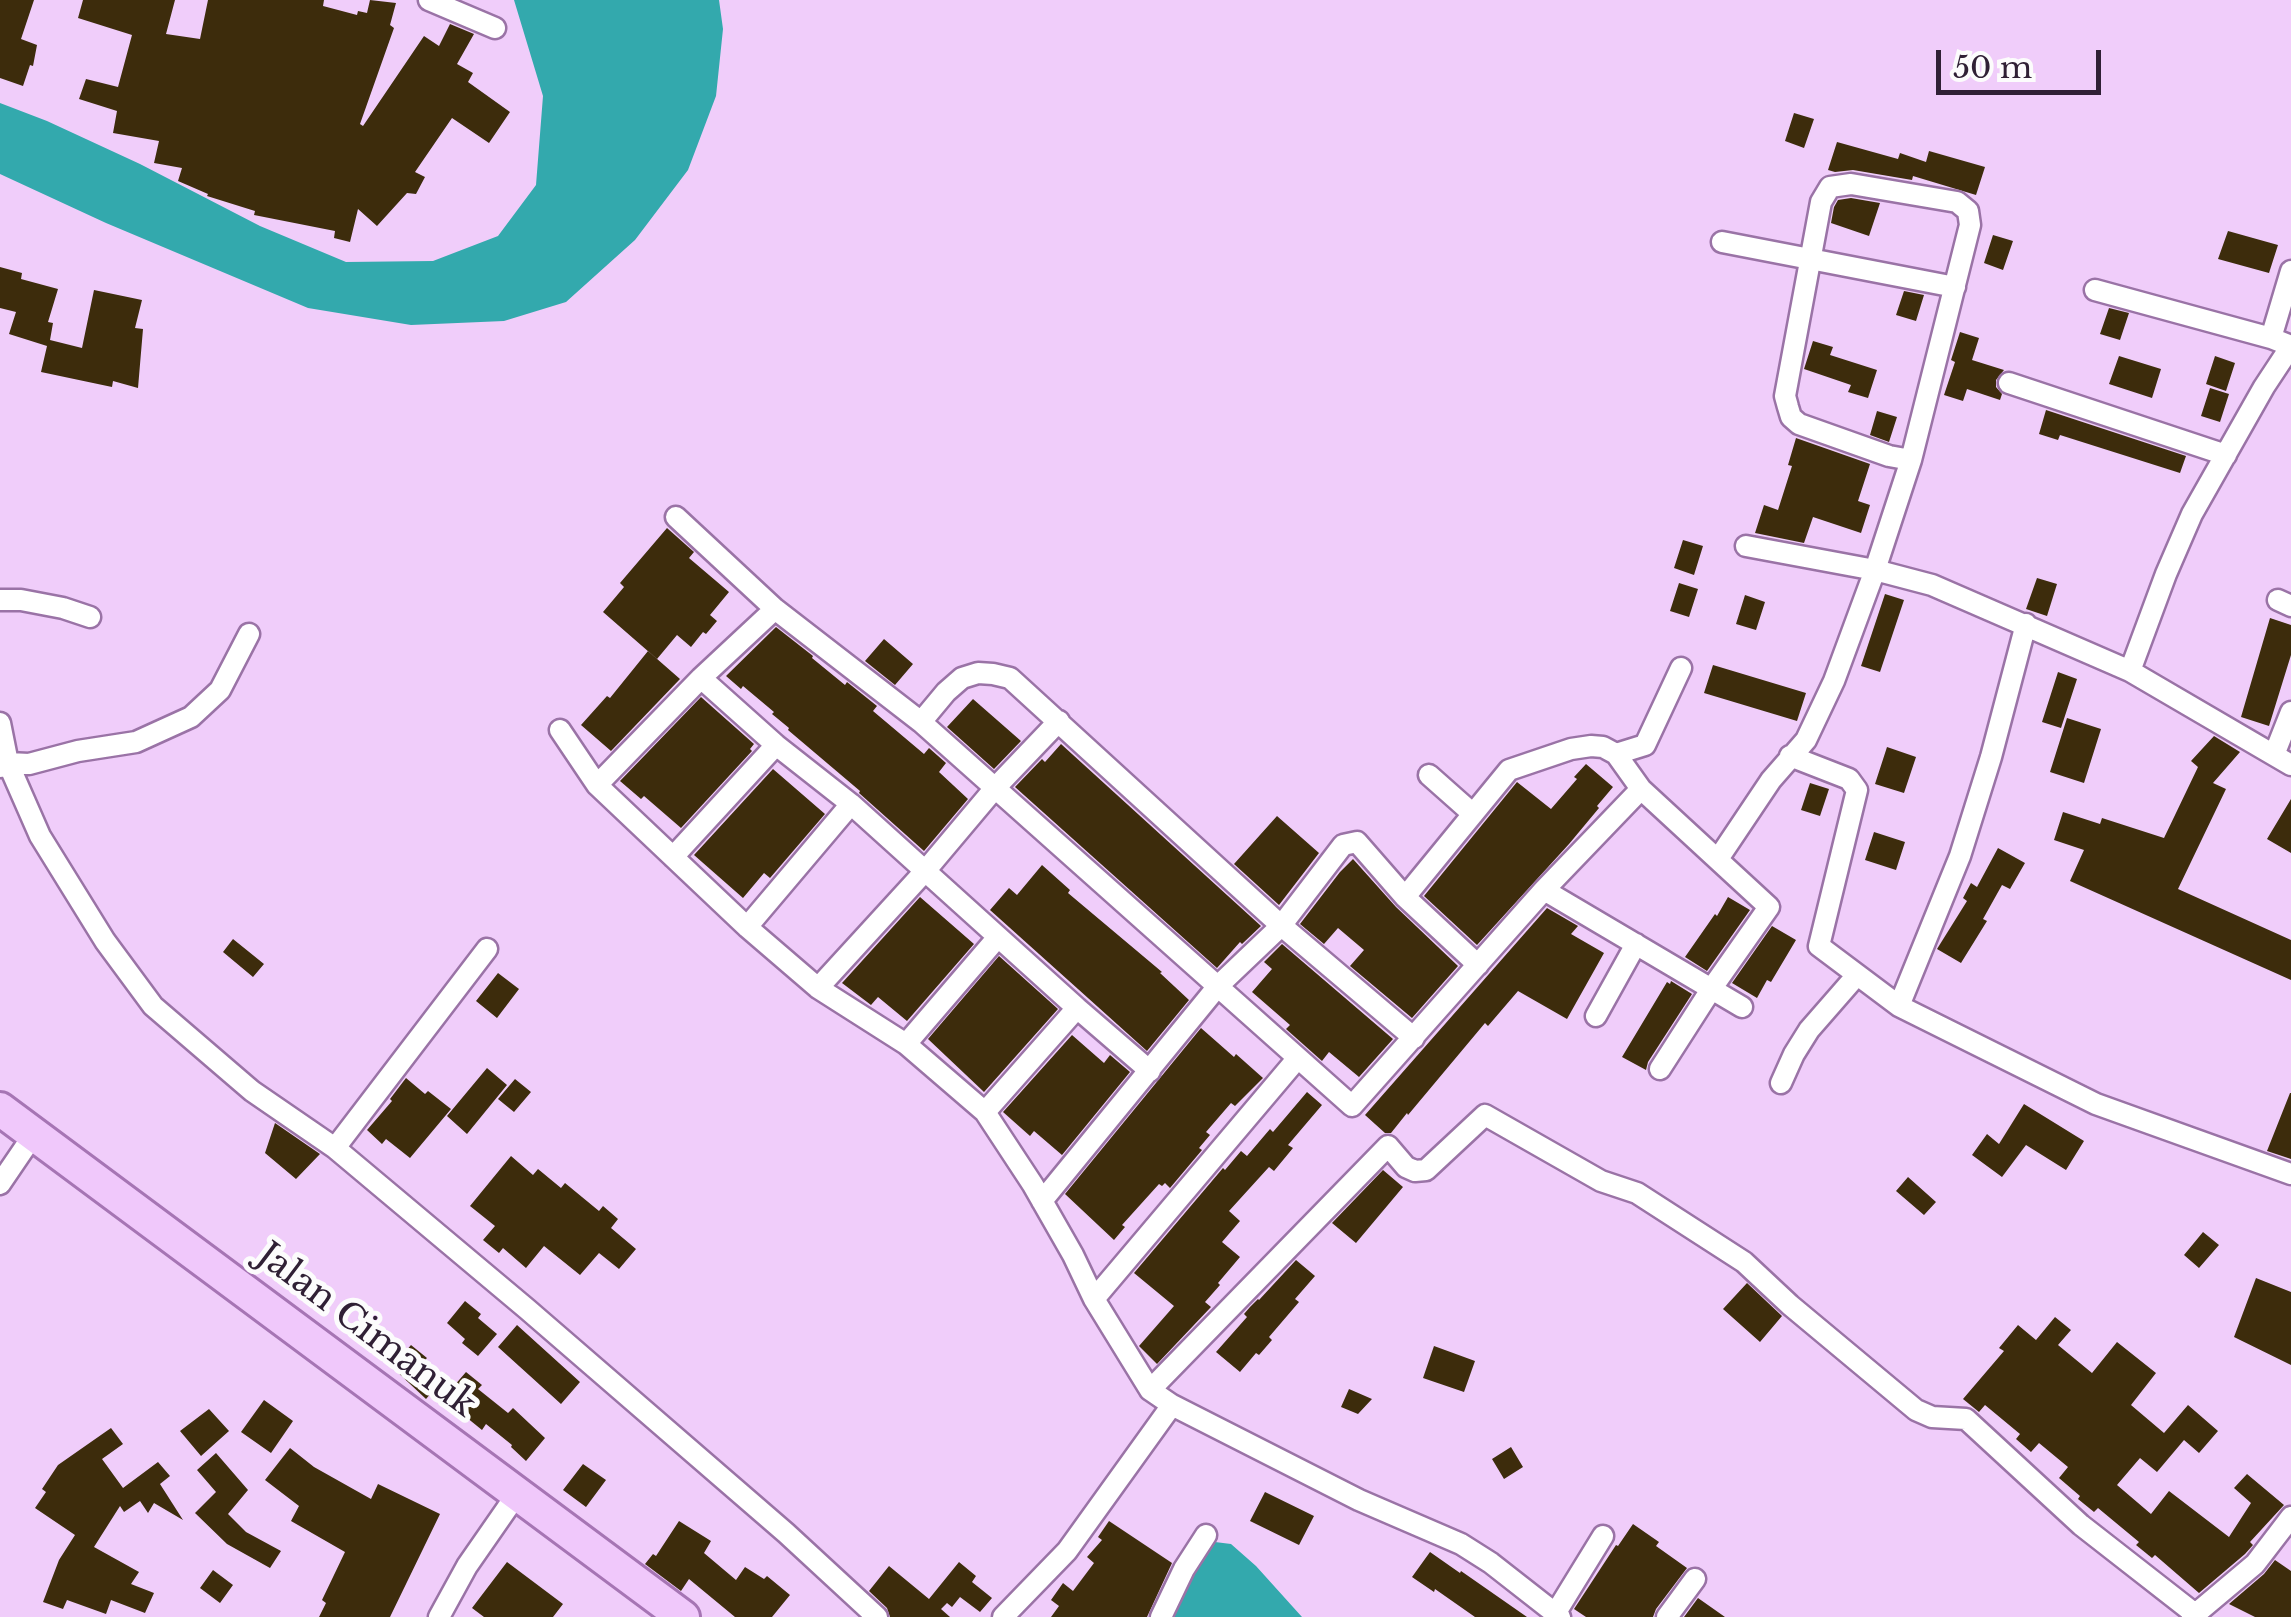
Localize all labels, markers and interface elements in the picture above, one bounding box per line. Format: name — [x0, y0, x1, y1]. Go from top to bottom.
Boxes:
scale bar — [1941, 30, 2106, 92]
text: 50 m — [1953, 49, 2032, 86]
street label: Jalan Cimanuk — [248, 1235, 484, 1427]

